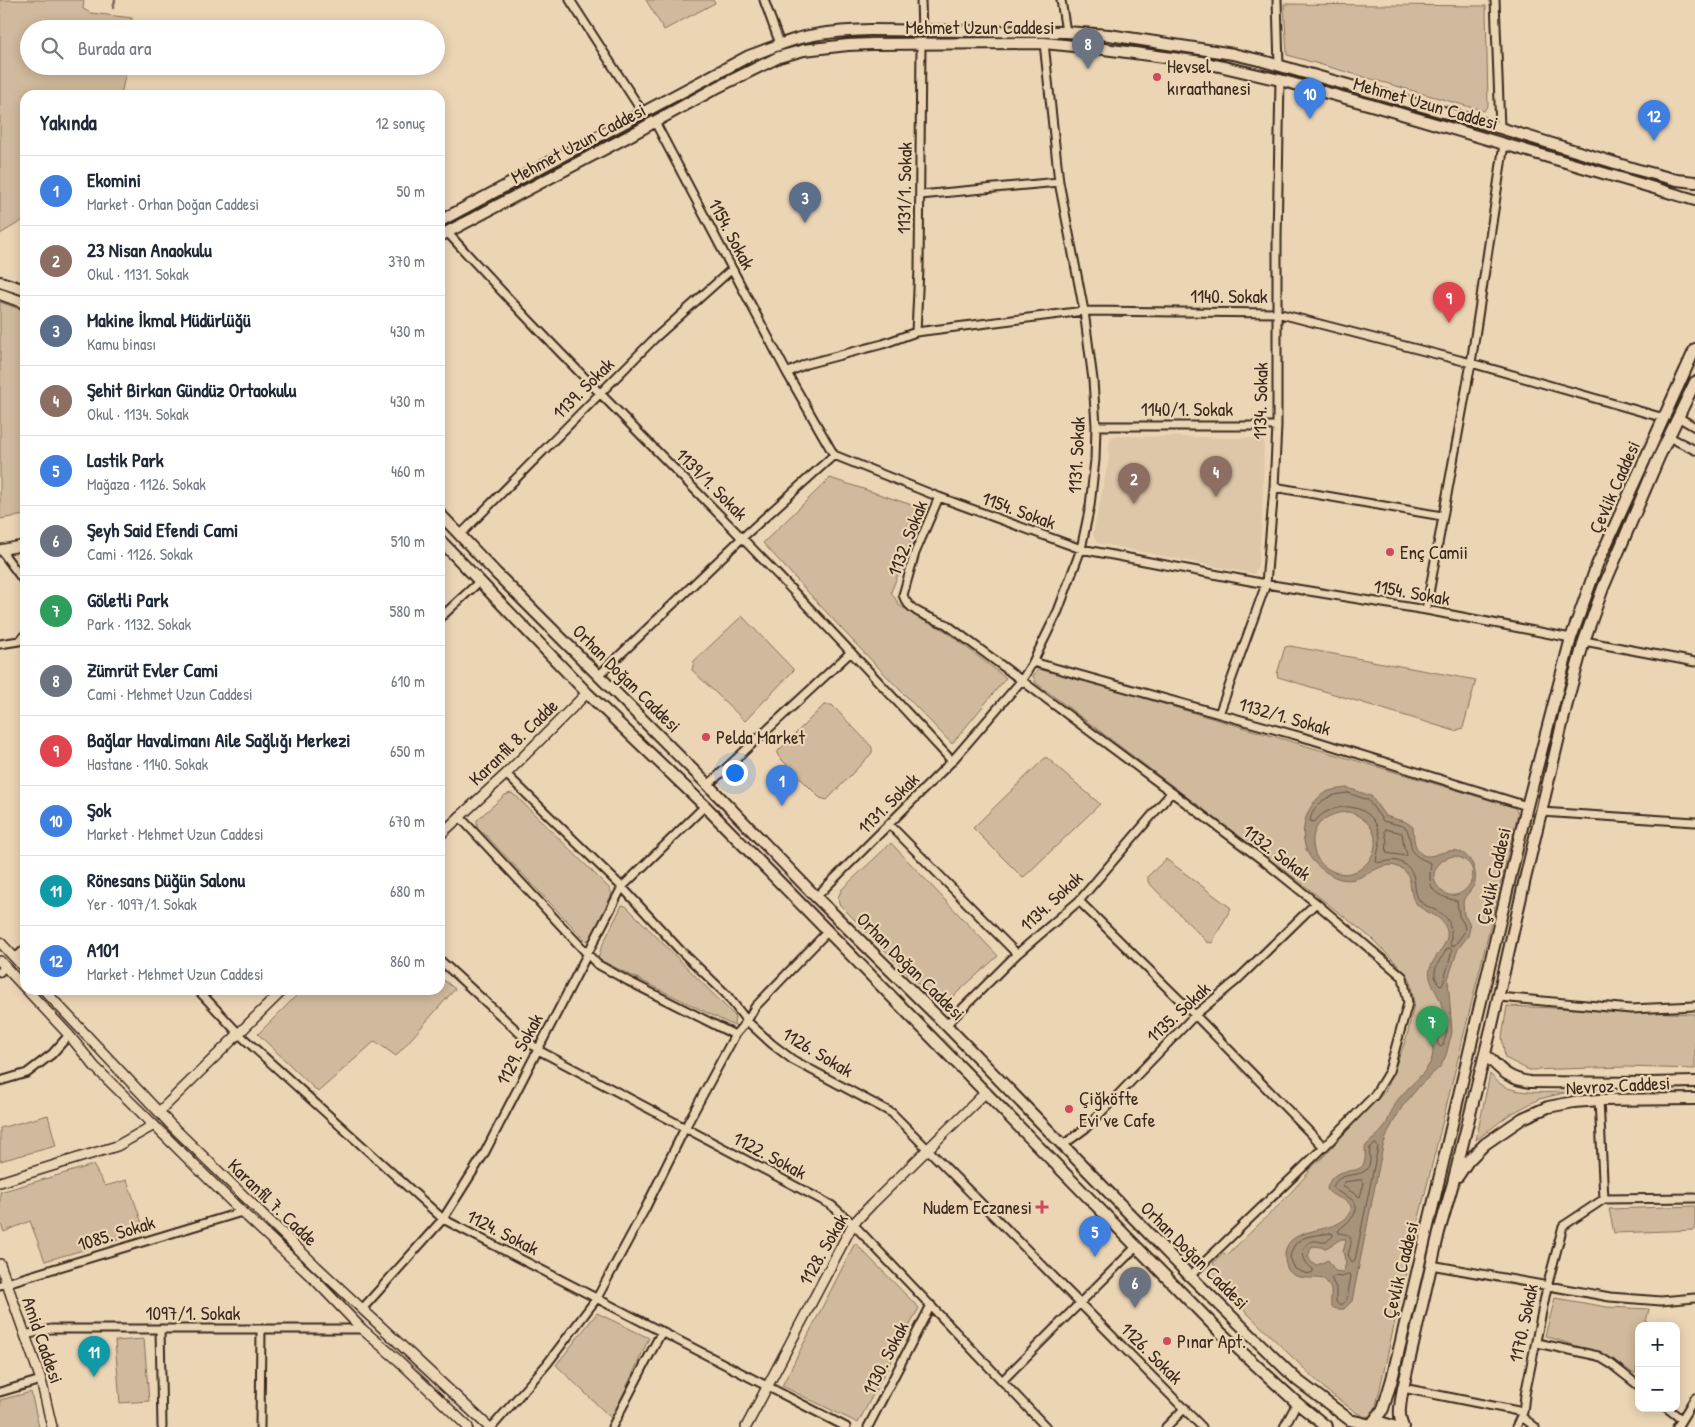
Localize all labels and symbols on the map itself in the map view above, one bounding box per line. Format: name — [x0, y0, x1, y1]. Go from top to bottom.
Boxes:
street label: Mehmet Uzun Caddesi — [905, 14, 1055, 40]
pin: 8 — [1072, 28, 1104, 69]
place label: Hevsel kıraathanesi — [1167, 53, 1251, 101]
street label: Mehmet Uzun Caddesi — [1351, 70, 1501, 136]
marker: Hevsel kıraathanesi — [1151, 71, 1163, 83]
pin: 10 — [1294, 78, 1326, 119]
street label: Mehmet Uzun Caddesi — [506, 96, 650, 190]
pin: 12 — [1638, 100, 1670, 141]
street label: 1131/1. Sokak — [890, 142, 918, 234]
pin: 3 — [789, 182, 821, 223]
street label: 1154. Sokak — [702, 194, 762, 274]
pin: 9 — [1433, 282, 1465, 323]
street label: 1140. Sokak — [1190, 283, 1268, 309]
street label: 1139. Sokak — [546, 351, 620, 425]
street label: 1134. Sokak — [1246, 362, 1274, 440]
street label: 1140/1. Sokak — [1141, 396, 1233, 422]
street label: 1131. Sokak — [1061, 416, 1091, 494]
street label: Çevlik Caddesi — [1582, 437, 1646, 537]
street label: 1139/1. Sokak — [670, 442, 754, 526]
pin: 4 — [1200, 456, 1232, 497]
pin: 2 — [1118, 463, 1150, 504]
street label: 1154. Sokak — [978, 485, 1060, 535]
street label: 1132. Sokak — [881, 496, 933, 580]
place label: Enç Camii — [1400, 539, 1468, 565]
marker: Enç Camii — [1384, 546, 1396, 558]
street label: 1154. Sokak — [1372, 573, 1452, 612]
street label: Orhan Doğan Caddesi — [567, 618, 687, 738]
street label: 1132/1. Sokak — [1236, 691, 1334, 742]
street label: Karanfil 8. Cadde — [463, 693, 564, 791]
place label: Pelda Market — [716, 724, 805, 750]
marker: Pelda Market — [700, 731, 712, 743]
your location — [722, 760, 748, 786]
pin: 1 — [766, 765, 798, 806]
street label: 1131. Sokak — [851, 766, 925, 840]
street label: 1132. Sokak — [1238, 818, 1317, 886]
street label: Çevlik Caddesi — [1469, 825, 1517, 927]
street label: 1134. Sokak — [1014, 865, 1088, 937]
street label: Orhan Doğan Caddesi — [851, 906, 971, 1026]
street label: 1135. Sokak — [1140, 976, 1216, 1048]
pin: 7 — [1416, 1006, 1448, 1047]
street label: 1129. Sokak — [489, 1009, 549, 1089]
street label: 1126. Sokak — [778, 1021, 858, 1083]
street label: Nevroz Caddesi — [1565, 1069, 1671, 1101]
place label: Çiğköfte Evi ve Cafe — [1079, 1085, 1156, 1133]
marker: Çiğköfte Evi ve Cafe — [1063, 1103, 1075, 1115]
street label: 1122. Sokak — [729, 1125, 811, 1185]
street label: Karanfil 7. Cadde — [222, 1152, 324, 1252]
place label: Nudem Eczanesi — [923, 1194, 1032, 1220]
street label: Orhan Doğan Caddesi — [1135, 1195, 1255, 1315]
marker: Nudem Eczanesi — [1036, 1201, 1048, 1213]
street label: 1124. Sokak — [462, 1203, 544, 1261]
street label: 1128. Sokak — [792, 1208, 854, 1290]
street label: 1085. Sokak — [74, 1209, 158, 1257]
pin: 5 — [1079, 1216, 1111, 1257]
street label: Çevlik Caddesi — [1375, 1219, 1425, 1321]
pin: 6 — [1119, 1267, 1151, 1308]
street label: 1170. Sokak — [1502, 1281, 1544, 1365]
street label: Amid Caddesi — [16, 1293, 70, 1387]
street label: 1097/1. Sokak — [146, 1300, 240, 1326]
street label: 1126. Sokak — [1115, 1316, 1189, 1390]
street label: 1130. Sokak — [856, 1317, 915, 1399]
place label: Pınar Apt. — [1177, 1328, 1246, 1354]
marker: Pınar Apt. — [1161, 1335, 1173, 1347]
pin: 11 — [78, 1336, 110, 1377]

